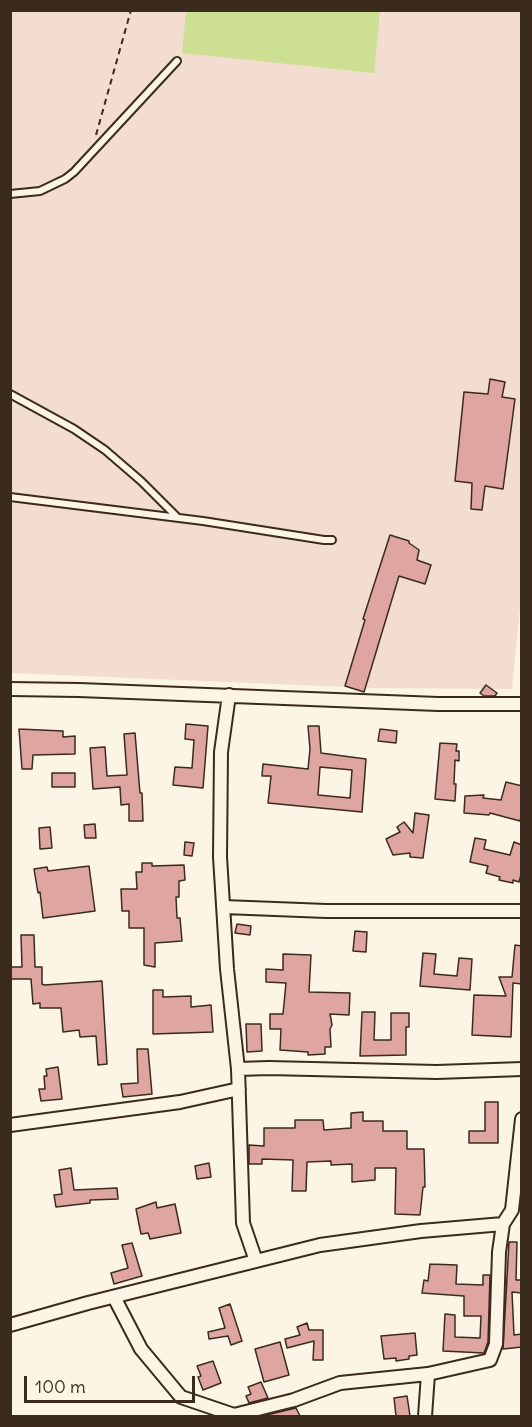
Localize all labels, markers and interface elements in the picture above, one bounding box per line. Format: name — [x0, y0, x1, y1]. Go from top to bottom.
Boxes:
scale bar — [27, 1364, 198, 1402]
text: 100 m — [35, 1375, 86, 1398]

